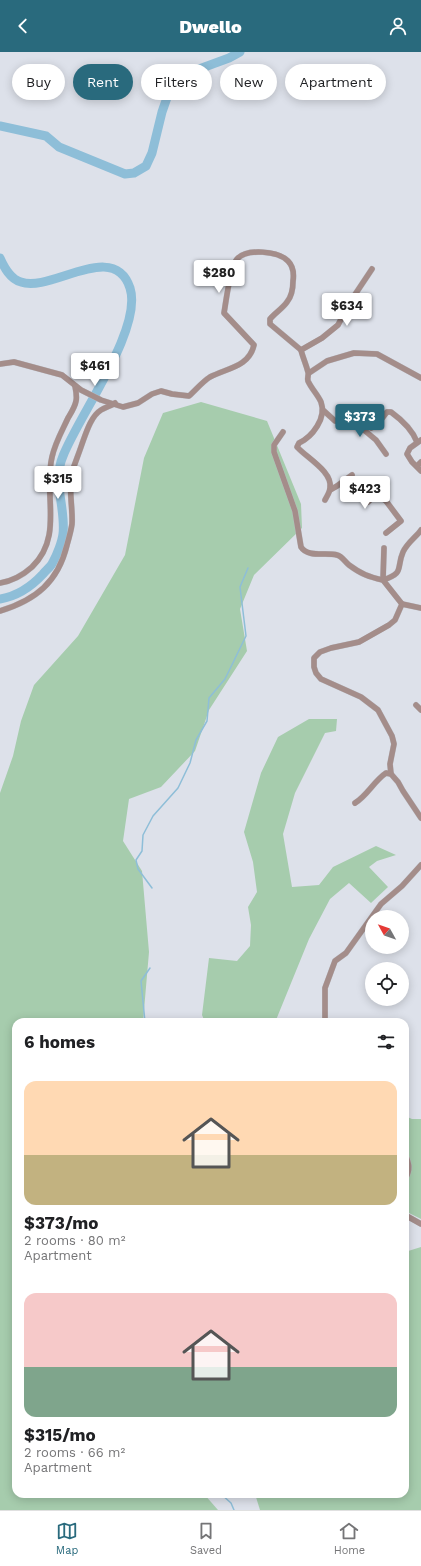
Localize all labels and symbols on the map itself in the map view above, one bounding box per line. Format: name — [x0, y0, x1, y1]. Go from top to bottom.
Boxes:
pin: $280 — [195, 260, 243, 294]
pin: $634 — [323, 293, 371, 327]
pin: $461 — [71, 353, 119, 387]
pin: $373 — [336, 404, 384, 438]
pin: $315 — [34, 466, 82, 500]
pin: $423 — [341, 476, 389, 510]
north arrow — [365, 910, 409, 954]

